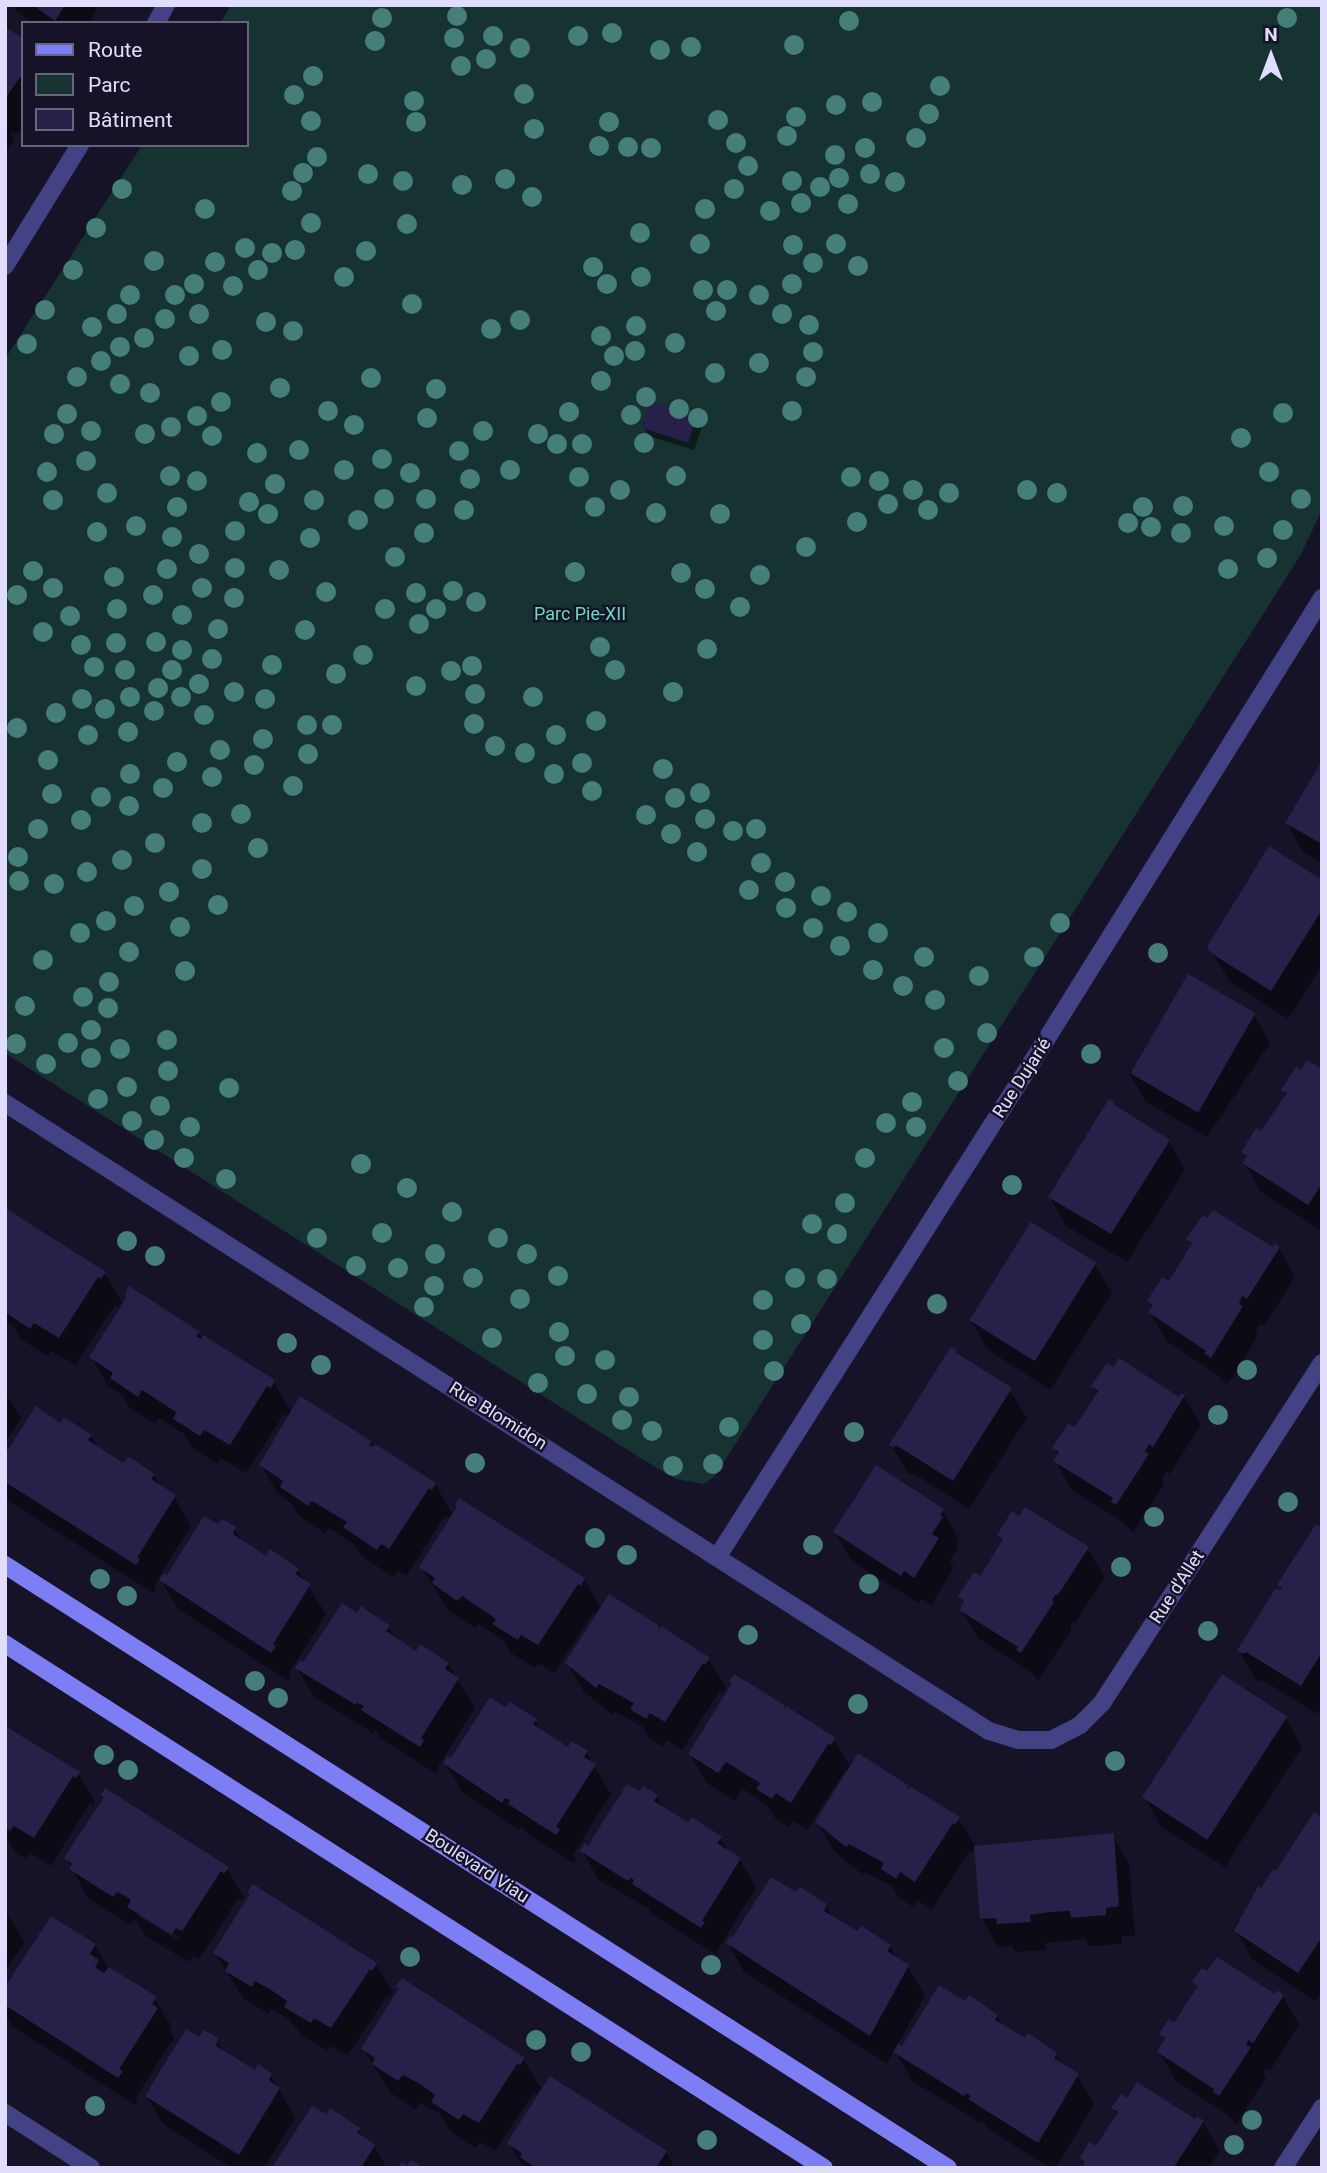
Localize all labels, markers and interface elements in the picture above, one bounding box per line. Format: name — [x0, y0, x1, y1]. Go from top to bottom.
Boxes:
legend — [21, 21, 248, 147]
north arrow — [1236, 21, 1306, 91]
text: N — [1264, 23, 1278, 46]
text: Route — [88, 38, 143, 62]
text: Parc — [88, 73, 130, 97]
text: Bâtiment — [88, 108, 173, 132]
park label: Parc Pie-XII — [534, 603, 626, 625]
street label: Rue Dujarié — [988, 1034, 1056, 1122]
street label: Rue Blomidon — [445, 1377, 551, 1455]
street label: Rue d'Allet — [1145, 1546, 1209, 1628]
street label: Boulevard Viau — [421, 1824, 533, 1908]

